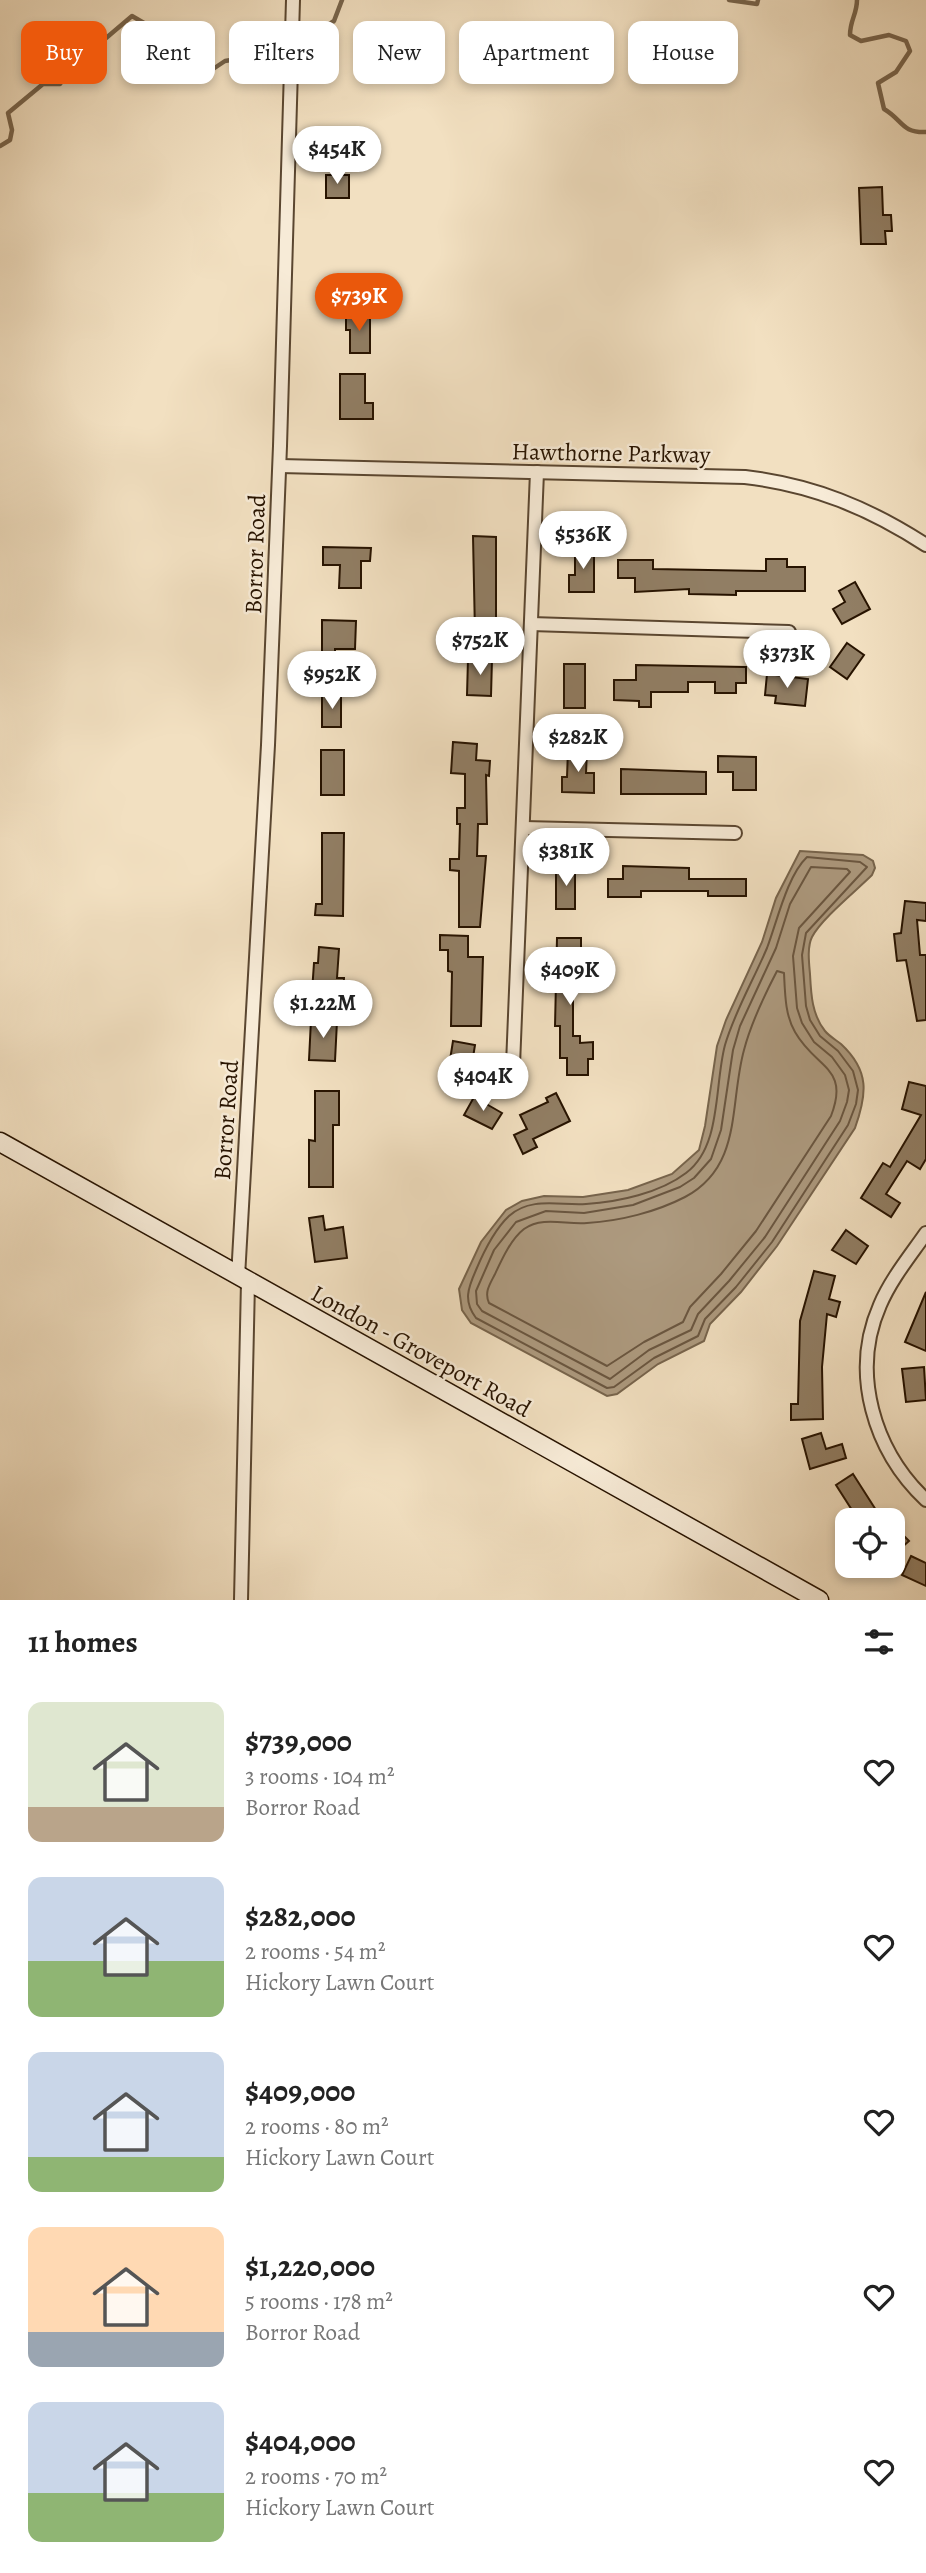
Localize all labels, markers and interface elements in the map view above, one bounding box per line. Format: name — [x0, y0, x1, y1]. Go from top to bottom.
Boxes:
chip: Buy — [21, 21, 107, 84]
chip: Rent — [121, 21, 215, 84]
chip: Filters — [229, 21, 339, 84]
chip: New — [353, 21, 445, 84]
chip: Apartment — [459, 21, 614, 84]
chip: House — [628, 21, 738, 84]
pin: $454K — [288, 127, 386, 186]
text: $454K — [308, 133, 366, 164]
pin: $739K — [310, 274, 408, 333]
text: $739K — [331, 280, 387, 311]
street label: Hawthorne Parkway — [511, 435, 711, 471]
street label: Borror Road — [237, 493, 273, 615]
pin: $536K — [534, 512, 632, 571]
text: $536K — [555, 518, 611, 549]
pin: $752K — [431, 618, 529, 677]
text: $752K — [452, 624, 508, 655]
pin: $373K — [738, 630, 836, 690]
text: $373K — [759, 637, 815, 668]
pin: $952K — [283, 652, 381, 711]
text: $952K — [303, 658, 361, 689]
pin: $282K — [529, 714, 627, 774]
text: $282K — [548, 721, 608, 752]
pin: $381K — [517, 828, 615, 888]
text: $381K — [539, 835, 594, 866]
pin: $409K — [521, 948, 619, 1007]
text: $409K — [541, 954, 599, 985]
pin: $1.22M — [266, 981, 380, 1040]
text: $1.22M — [290, 987, 356, 1018]
pin: $404K — [434, 1054, 532, 1113]
street label: Borror Road — [206, 1059, 246, 1181]
text: $404K — [453, 1060, 513, 1091]
street label: London - Groveport Road — [305, 1277, 537, 1425]
map controls — [835, 1508, 905, 1578]
button: locate — [835, 1508, 905, 1578]
text: 11 homes — [28, 1622, 138, 1662]
icon: filters — [860, 1623, 898, 1661]
text: $739,000 — [245, 1721, 352, 1761]
icon: home — [84, 1730, 168, 1814]
icon: heart — [860, 1753, 898, 1791]
text: 3 rooms · 104 m² — [245, 1761, 394, 1792]
text: Borror Road — [245, 1792, 360, 1823]
text: $282,000 — [245, 1896, 356, 1936]
icon: home — [84, 1905, 168, 1989]
icon: heart — [860, 1928, 898, 1966]
text: 2 rooms · 54 m² — [245, 1936, 386, 1967]
text: Hickory Lawn Court — [245, 1967, 434, 1998]
text: $409,000 — [245, 2071, 355, 2111]
icon: home — [84, 2080, 168, 2164]
icon: heart — [860, 2103, 898, 2141]
text: 2 rooms · 80 m² — [245, 2111, 389, 2142]
text: Hickory Lawn Court — [245, 2142, 434, 2173]
text: $1,220,000 — [245, 2246, 375, 2286]
icon: home — [84, 2255, 168, 2339]
icon: heart — [860, 2278, 898, 2316]
text: 5 rooms · 178 m² — [245, 2286, 393, 2317]
text: Borror Road — [245, 2317, 360, 2348]
text: $404,000 — [245, 2421, 356, 2461]
icon: home — [84, 2430, 168, 2514]
icon: heart — [860, 2453, 898, 2491]
text: 2 rooms · 70 m² — [245, 2461, 387, 2492]
text: Hickory Lawn Court — [245, 2492, 434, 2523]

